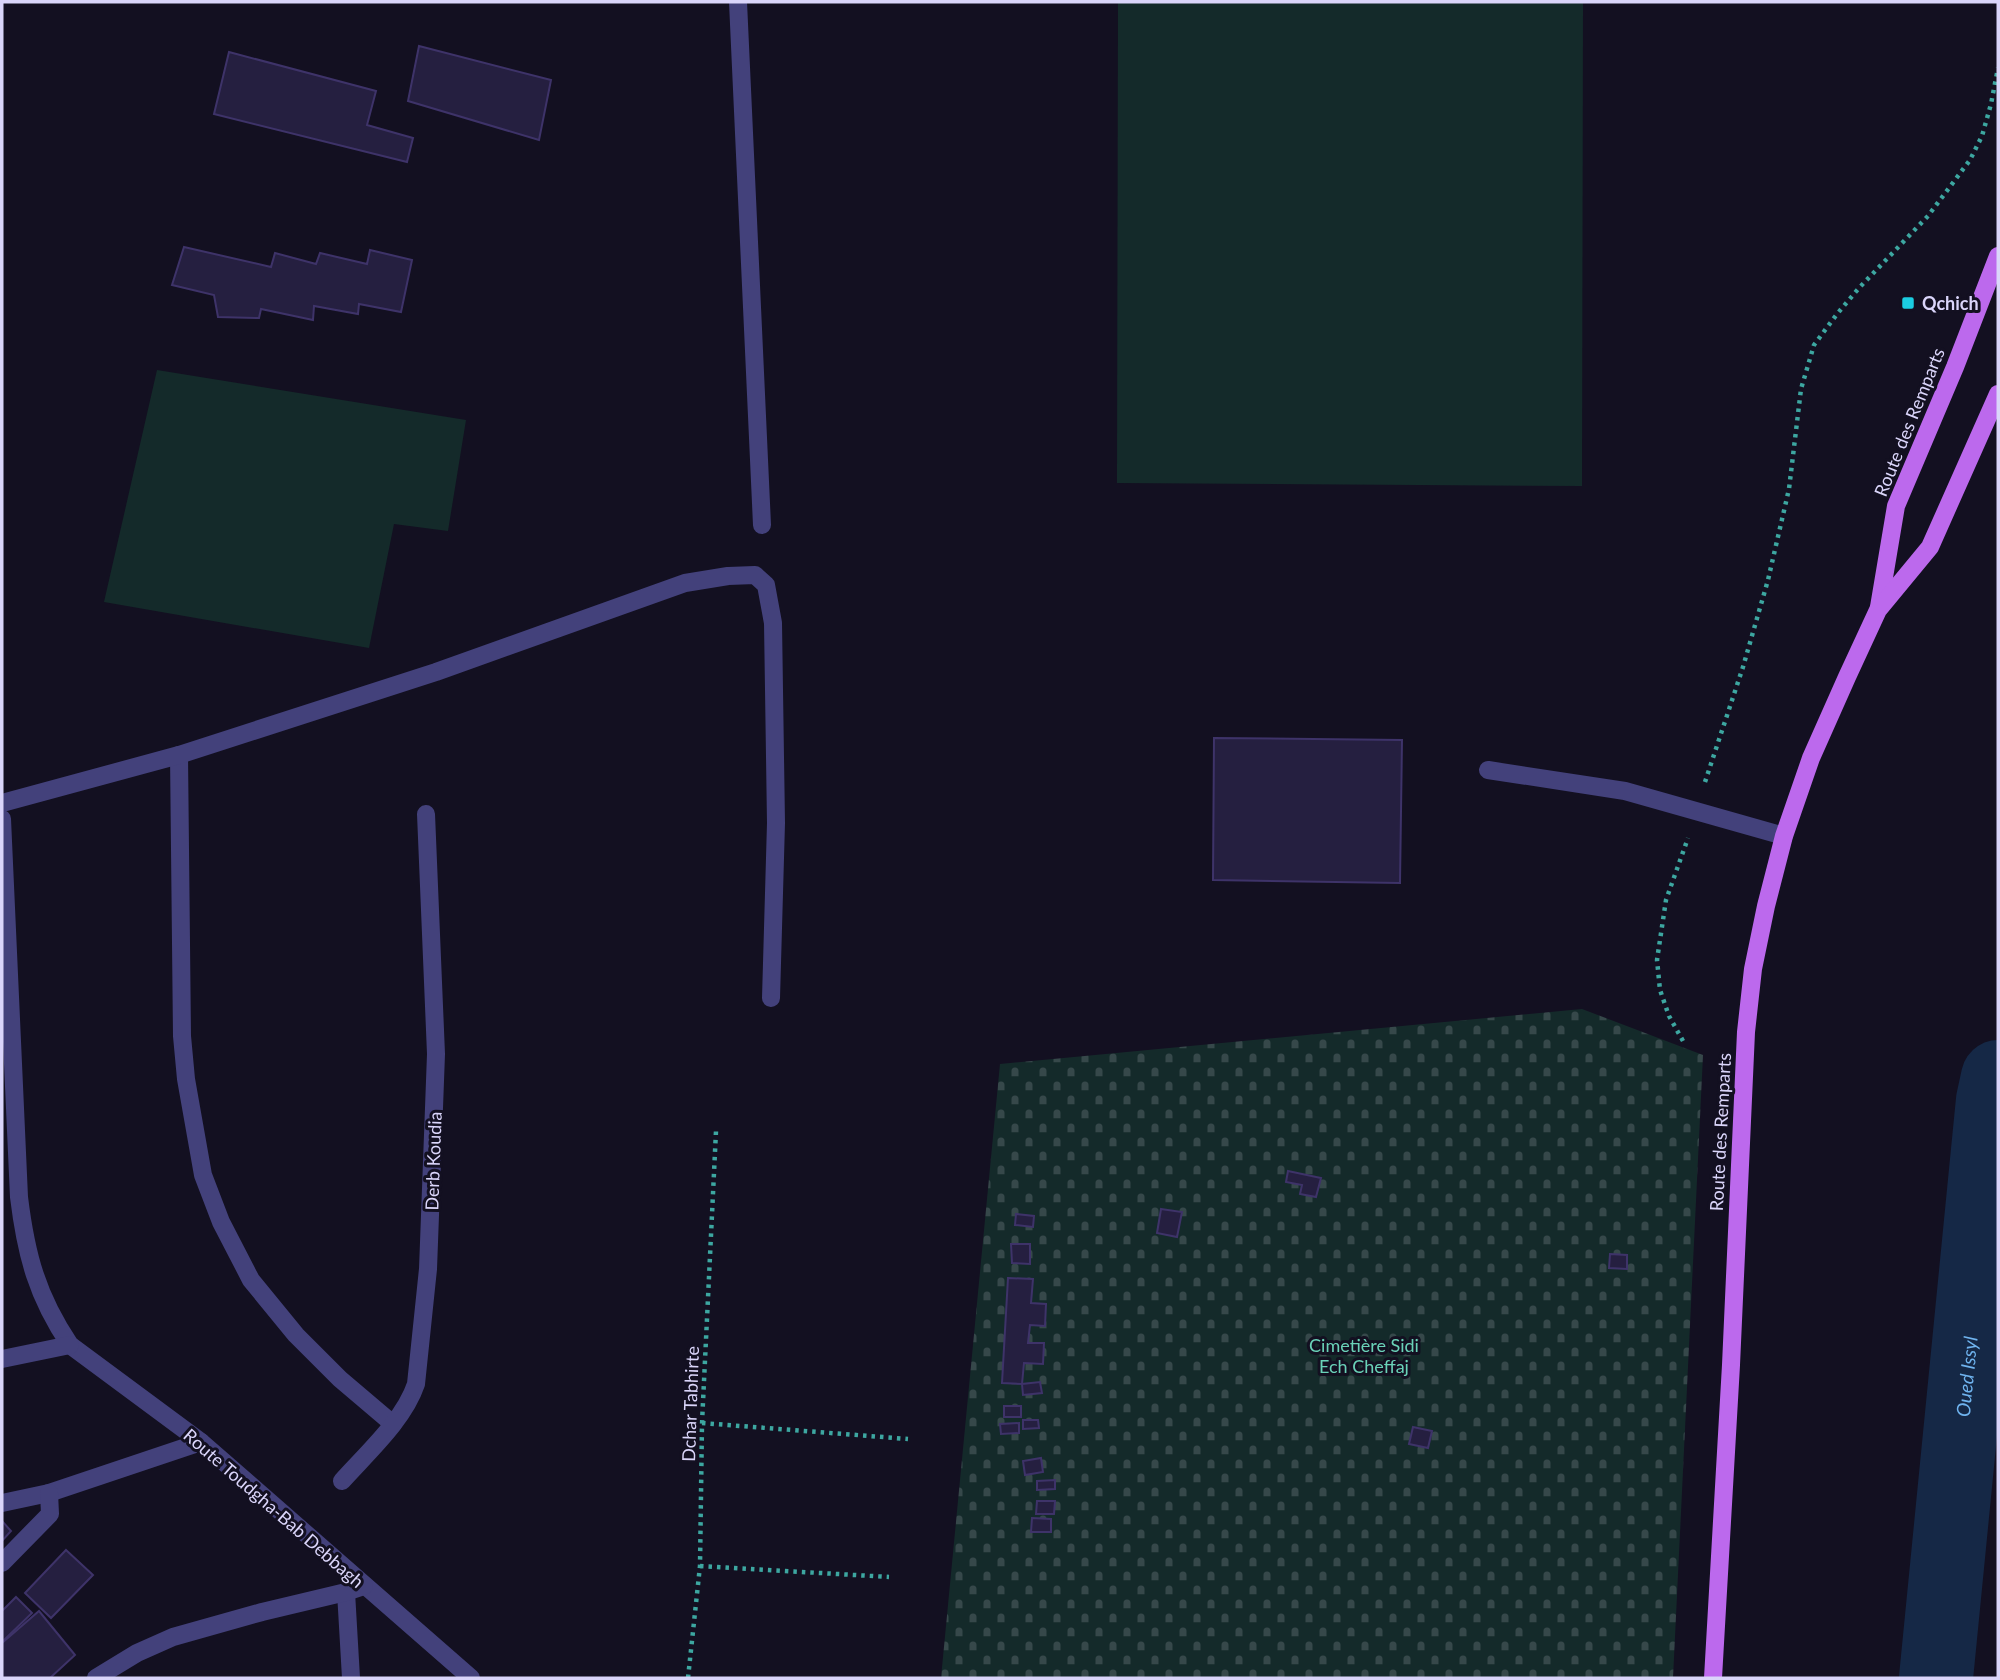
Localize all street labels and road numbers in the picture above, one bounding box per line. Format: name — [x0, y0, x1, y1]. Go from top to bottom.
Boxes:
street label: Route des Remparts — [1869, 344, 1949, 499]
street label: Route des Remparts — [1705, 1052, 1735, 1212]
street label: Derb Koudia — [420, 1111, 446, 1211]
street label: Dchar Tabhirte — [677, 1346, 703, 1462]
street label: Route Toudgha-Bab Debbagh — [179, 1424, 369, 1592]

